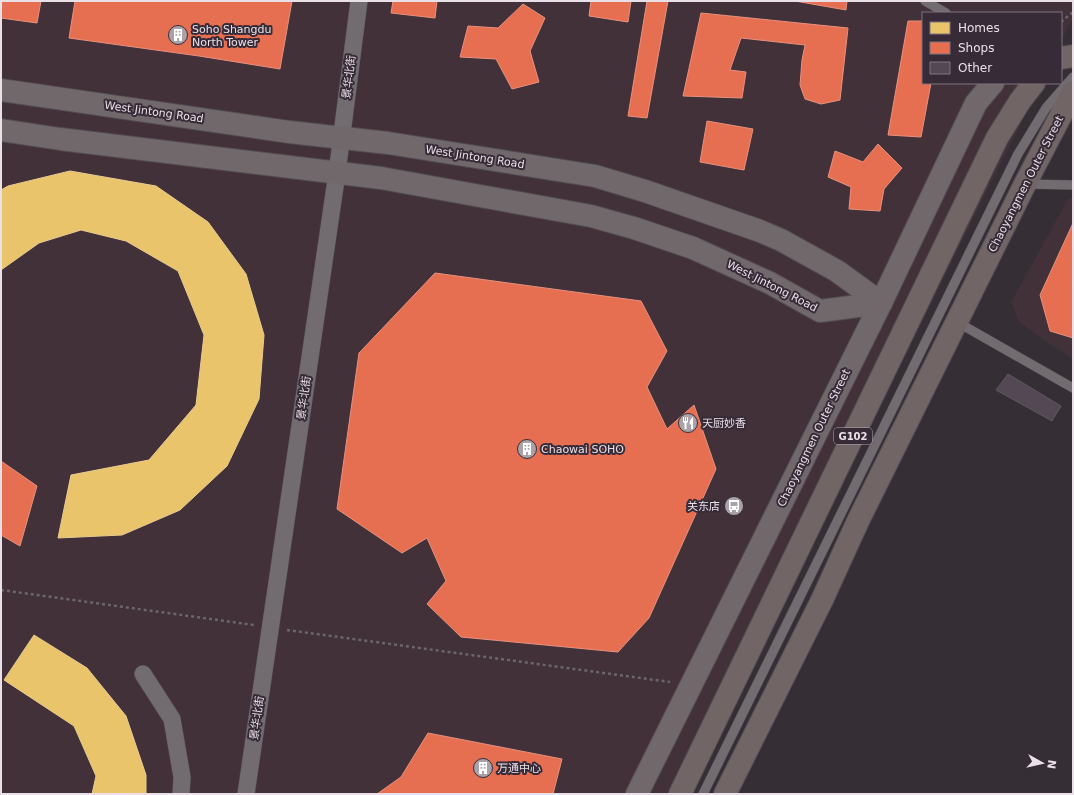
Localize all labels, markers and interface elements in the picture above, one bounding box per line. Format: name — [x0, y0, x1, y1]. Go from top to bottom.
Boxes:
legend — [922, 12, 1062, 84]
text: Homes — [958, 21, 1000, 35]
place label: Soho Shangdu North Tower — [192, 23, 272, 49]
building icon: Soho Shangdu North Tower — [167, 24, 189, 46]
text: Shops — [958, 41, 994, 55]
street label: 景华北街 — [340, 54, 358, 100]
text: Other — [958, 61, 992, 75]
street label: West Jintong Road — [104, 99, 204, 125]
street label: Chaoyangmen Outer Street — [986, 113, 1066, 254]
street label: West Jintong Road — [425, 143, 525, 171]
street label: West Jintong Road — [725, 258, 819, 314]
street label: Chaoyangmen Outer Street — [775, 366, 853, 509]
street label: 景华北街 — [295, 375, 313, 421]
restaurant icon: 天厨妙香 — [677, 412, 699, 434]
place label: 天厨妙香 — [702, 417, 746, 430]
road number: G102 — [834, 428, 872, 444]
building icon: Chaowai SOHO — [516, 438, 538, 460]
place label: Chaowai SOHO — [541, 443, 624, 456]
bus stop icon: 关东店 — [723, 495, 745, 517]
place label: 关东店 — [687, 500, 720, 513]
street label: 景华北街 — [248, 695, 266, 741]
north arrow — [1022, 743, 1062, 783]
building icon: 万通中心 — [472, 757, 494, 779]
text: N — [1044, 759, 1058, 770]
place label: 万通中心 — [497, 762, 541, 775]

